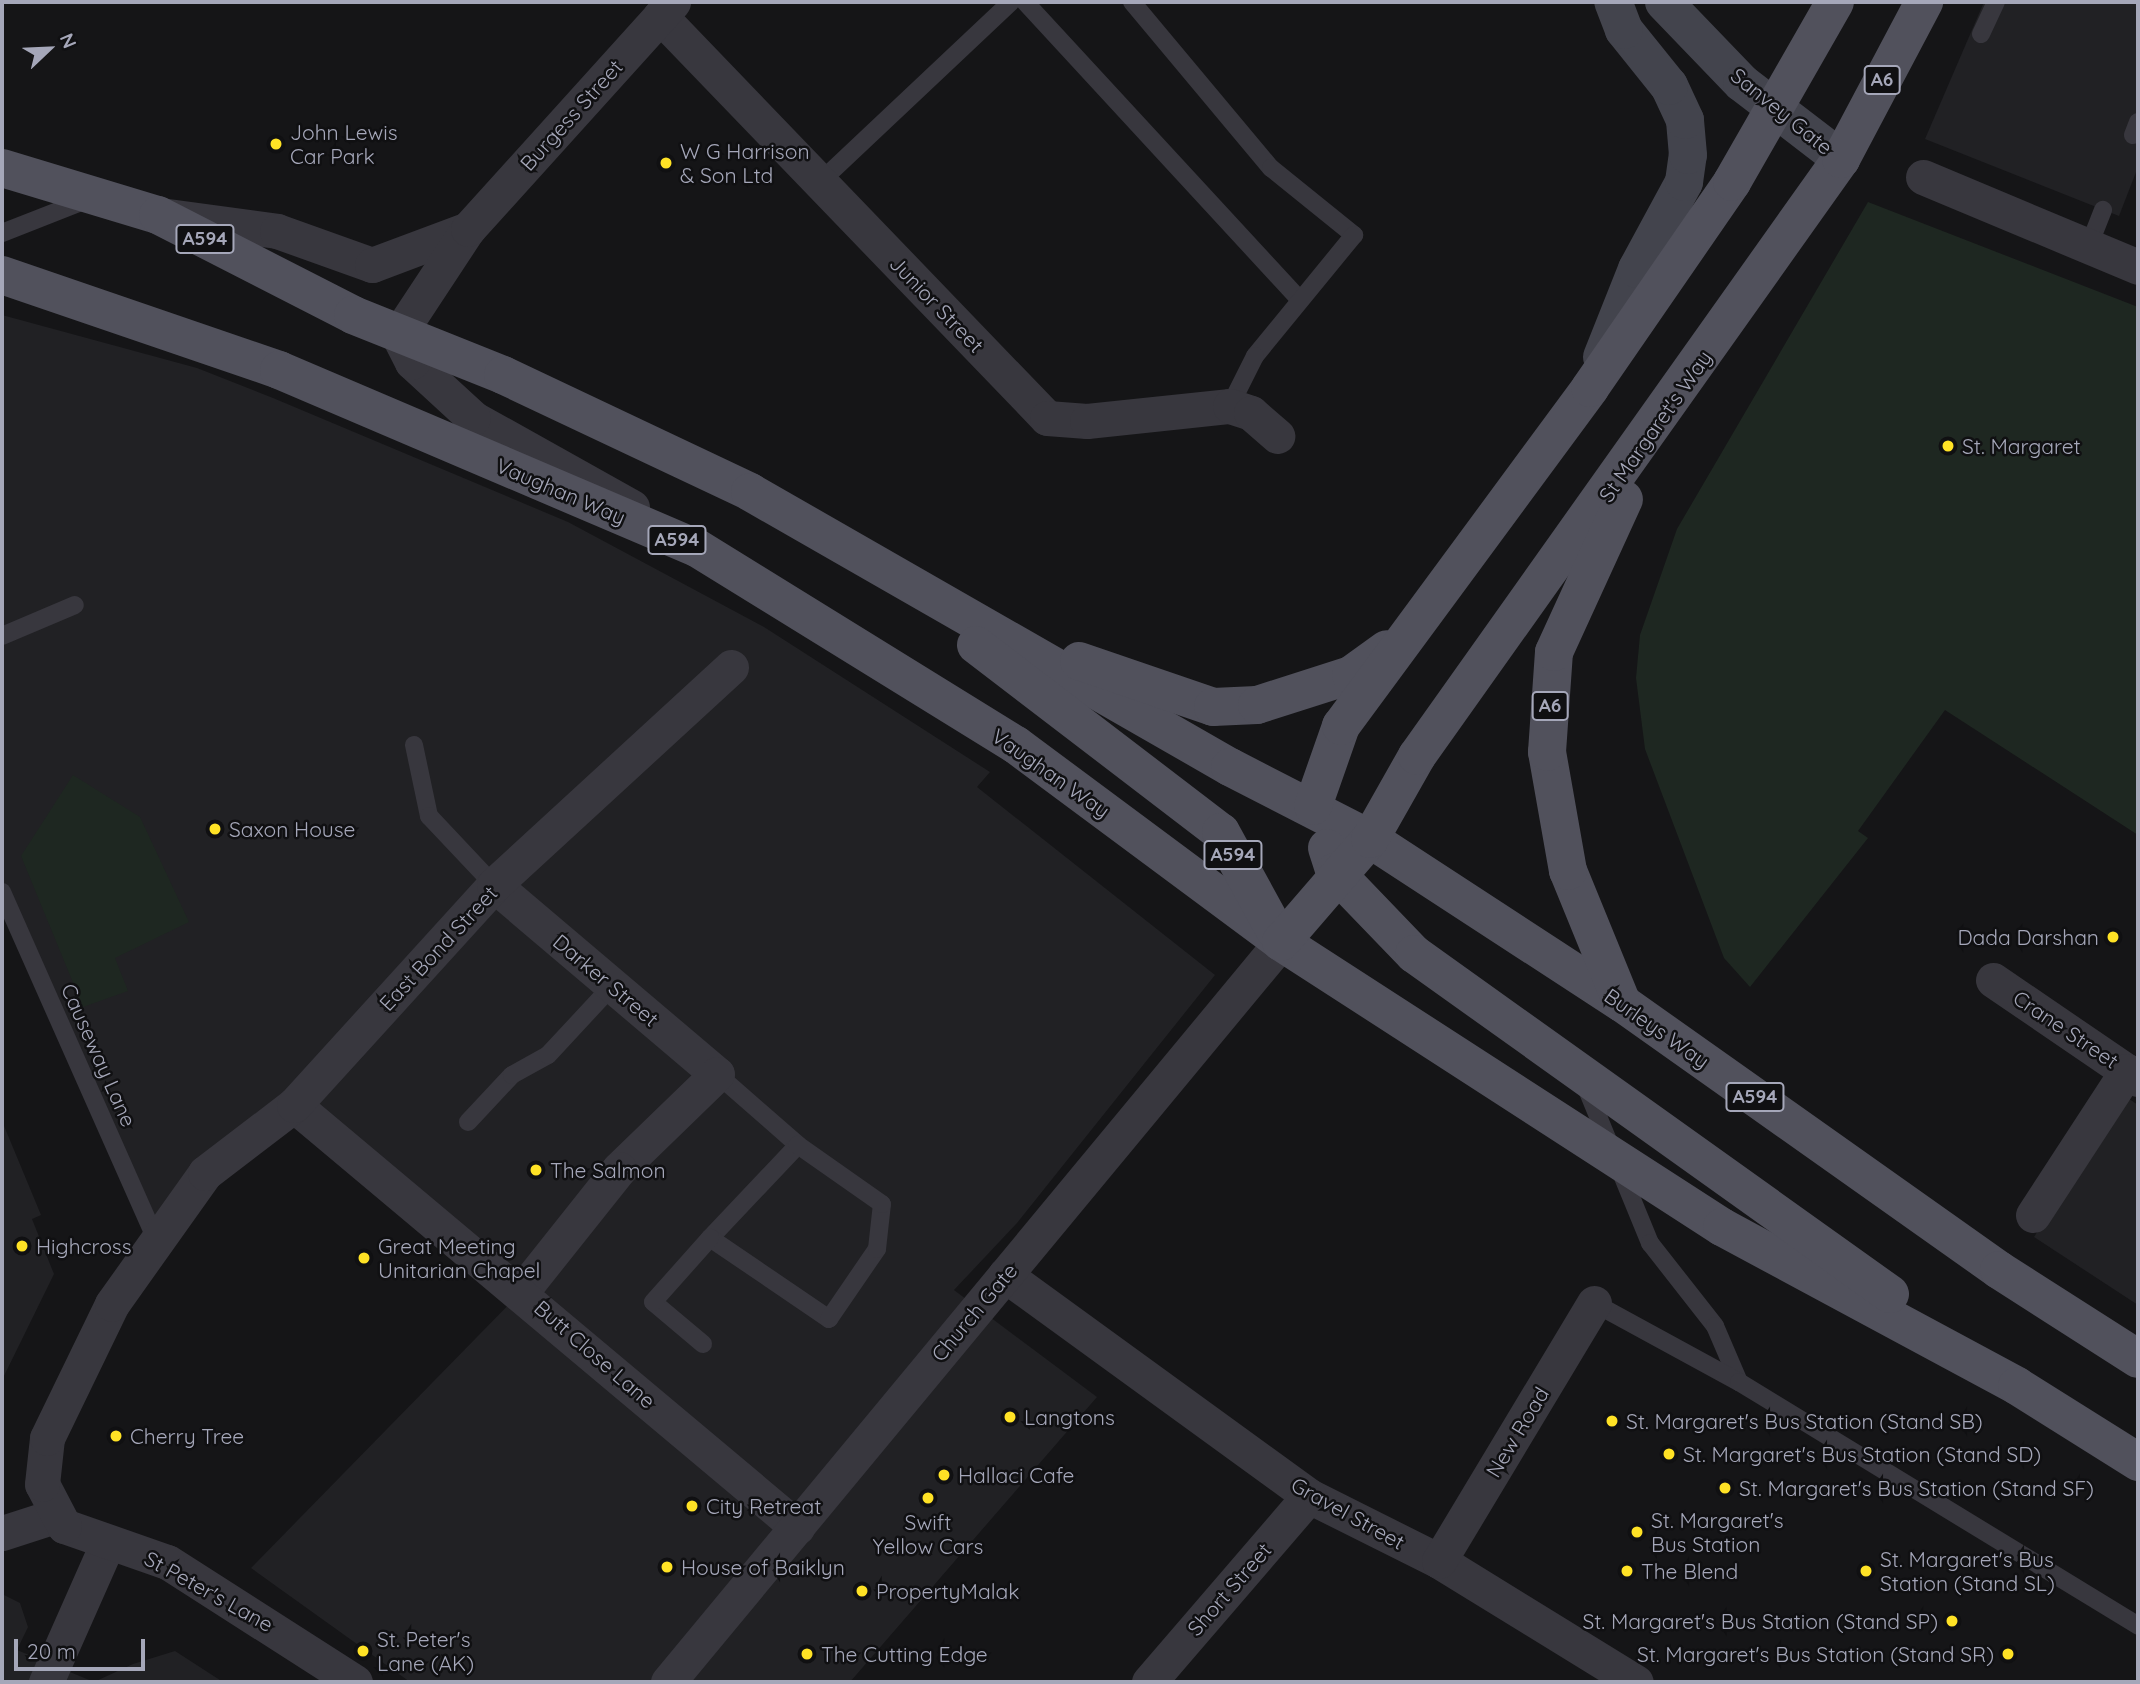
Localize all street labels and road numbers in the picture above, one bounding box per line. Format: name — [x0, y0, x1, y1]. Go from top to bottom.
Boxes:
street label: Burgess Street — [515, 54, 627, 176]
street label: Sanvey Gate — [1726, 62, 1838, 160]
road number: A6 — [1863, 64, 1901, 96]
road number: A594 — [175, 224, 235, 255]
street label: Junior Street — [885, 250, 989, 358]
street label: St Margaret's Way — [1593, 345, 1717, 507]
street label: Vaughan Way — [492, 452, 630, 530]
road number: A594 — [647, 524, 707, 555]
road number: A6 — [1531, 691, 1569, 722]
street label: Vaughan Way — [987, 723, 1115, 823]
road number: A594 — [1203, 840, 1263, 870]
street label: East Bond Street — [374, 880, 502, 1016]
street label: Darker Street — [548, 929, 664, 1031]
street label: Causeway Lane — [56, 980, 142, 1130]
street label: Burleys Way — [1600, 983, 1714, 1073]
street label: Crane Street — [2009, 985, 2123, 1073]
road number: A594 — [1725, 1082, 1785, 1112]
street label: Church Gate — [926, 1258, 1022, 1366]
street label: Butt Close Lane — [529, 1295, 661, 1413]
street label: New Road — [1480, 1382, 1554, 1482]
street label: Gravel Street — [1287, 1472, 1409, 1554]
street label: Short Street — [1182, 1537, 1276, 1641]
street label: St Peter's Lane — [140, 1545, 278, 1637]

